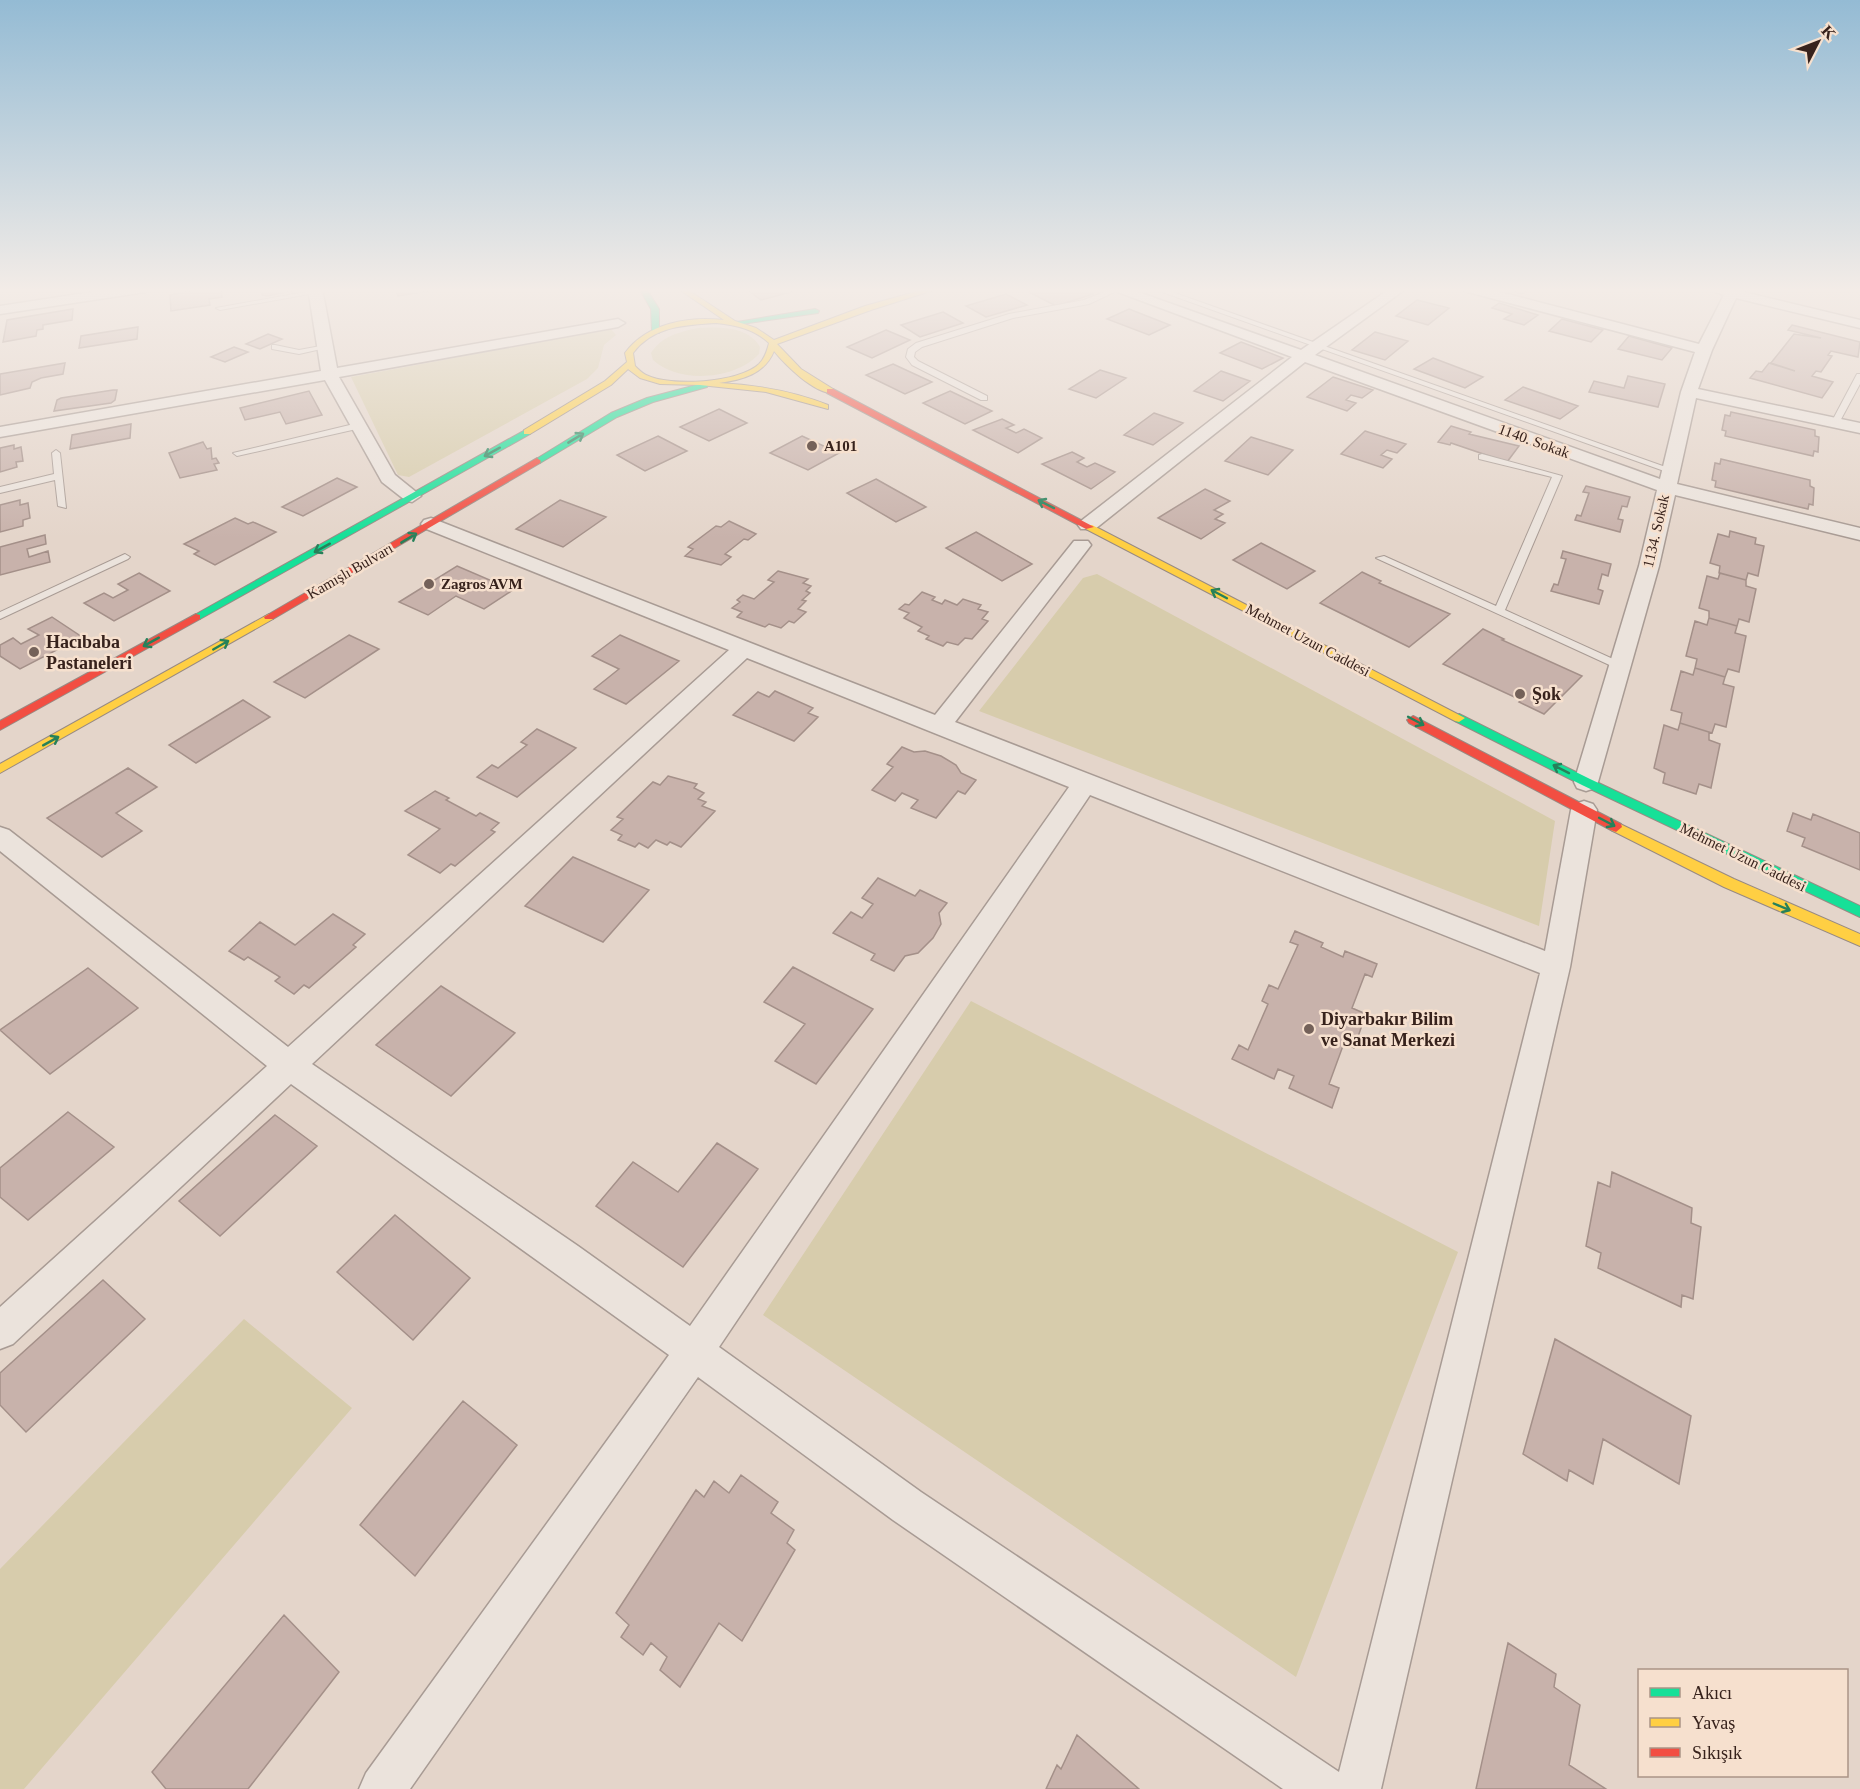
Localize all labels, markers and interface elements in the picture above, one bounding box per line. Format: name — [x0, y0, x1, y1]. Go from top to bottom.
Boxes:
north arrow — [1788, 12, 1848, 72]
text: K — [1818, 22, 1840, 43]
street label: 1140. Sokak — [1496, 421, 1572, 461]
one-way arrow — [567, 431, 584, 443]
place label: A101 — [824, 438, 857, 454]
marker: A101 — [805, 439, 819, 453]
one-way arrow — [484, 446, 501, 458]
street label: 1134. Sokak — [1640, 492, 1672, 569]
one-way arrow — [1038, 498, 1056, 509]
one-way arrow — [400, 531, 417, 543]
street label: Kamışlı Bulvarı — [304, 540, 396, 602]
one-way arrow — [314, 542, 331, 554]
place label: Zagros AVM — [441, 576, 523, 592]
marker: Zagros AVM — [422, 577, 436, 591]
one-way arrow — [1211, 588, 1228, 600]
street label: Mehmet Uzun Caddesi — [1243, 600, 1373, 680]
place label: Hacıbaba Pastaneleri — [46, 632, 132, 673]
one-way arrow — [143, 636, 160, 648]
one-way arrow — [212, 639, 229, 651]
marker: Hacıbaba Pastaneleri — [27, 645, 41, 659]
place label: Şok — [1532, 684, 1561, 704]
marker: Şok — [1513, 687, 1527, 701]
one-way arrow — [1406, 716, 1424, 727]
one-way arrow — [42, 735, 59, 747]
one-way arrow — [1553, 763, 1570, 775]
one-way arrow — [1597, 817, 1615, 828]
street label: Mehmet Uzun Caddesi — [1677, 819, 1809, 895]
one-way arrow — [1773, 901, 1791, 913]
place label: Diyarbakır Bilim ve Sanat Merkezi — [1321, 1009, 1455, 1050]
marker: Diyarbakır Bilim ve Sanat Merkezi — [1302, 1022, 1316, 1036]
legend — [1638, 1669, 1848, 1777]
text: Akıcı — [1692, 1683, 1732, 1703]
text: Yavaş — [1692, 1713, 1735, 1733]
text: Sıkışık — [1692, 1743, 1742, 1763]

